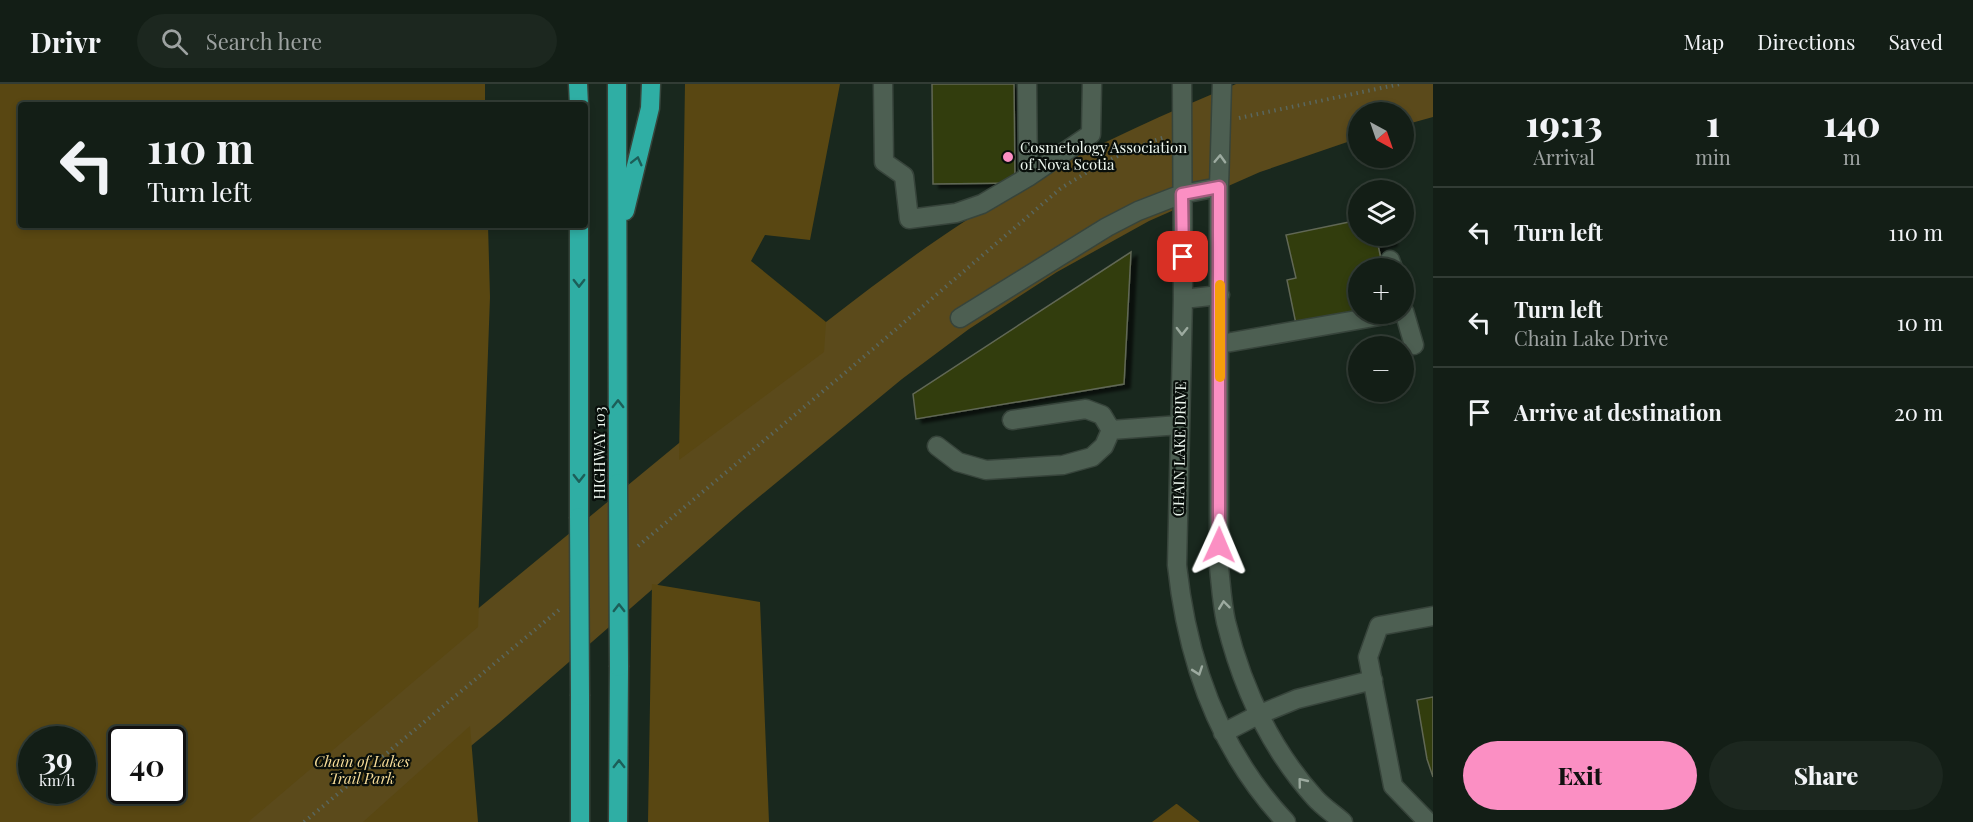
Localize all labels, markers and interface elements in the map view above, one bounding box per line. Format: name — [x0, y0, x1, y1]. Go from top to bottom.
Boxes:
search box — [137, 14, 557, 68]
text: Drivr — [30, 23, 101, 60]
icon: search — [158, 25, 191, 58]
text: Search here — [206, 26, 322, 56]
text: Map — [1683, 27, 1724, 55]
text: Directions — [1757, 27, 1855, 55]
text: Saved — [1888, 27, 1943, 55]
text: 19:13 — [1526, 98, 1603, 146]
text: 1 — [1706, 98, 1720, 146]
text: 140 — [1823, 98, 1880, 146]
north arrow — [1348, 102, 1414, 168]
map controls — [1348, 102, 1414, 402]
text: 110 m — [147, 119, 254, 175]
icon: left — [48, 126, 126, 204]
place label: Cosmetology Association of Nova Scotia — [1020, 137, 1187, 174]
text: Arrival — [1533, 143, 1595, 170]
text: min — [1695, 143, 1731, 170]
text: m — [1843, 143, 1861, 170]
marker: Cosmetology Association of Nova Scotia — [1001, 150, 1015, 164]
one-way arrow — [1214, 154, 1227, 163]
one-way arrow — [630, 157, 642, 167]
text: Turn left — [147, 173, 251, 209]
button: layers — [1348, 180, 1414, 246]
icon: left — [1463, 216, 1496, 249]
text: Turn left — [1514, 217, 1603, 247]
text: 110 m — [1889, 217, 1943, 247]
pin — [1157, 231, 1208, 282]
icon: arrive — [1166, 240, 1199, 273]
button: + — [1348, 258, 1414, 324]
one-way arrow — [573, 279, 585, 288]
text: Turn left — [1514, 294, 1603, 324]
icon: left — [1463, 306, 1496, 339]
text: 10 m — [1897, 307, 1943, 337]
text: Chain Lake Drive — [1514, 324, 1668, 351]
one-way arrow — [1176, 327, 1189, 336]
button: − — [1348, 336, 1414, 402]
street label: CHAIN LAKE DRIVE — [1168, 381, 1190, 517]
icon: arrive — [1463, 396, 1496, 429]
text: Arrive at destination — [1514, 397, 1722, 427]
text: 20 m — [1894, 397, 1943, 427]
one-way arrow — [612, 399, 624, 408]
street label: HIGHWAY 103 — [589, 406, 609, 500]
one-way arrow — [573, 474, 585, 483]
position arrow — [1187, 513, 1251, 577]
one-way arrow — [1218, 601, 1231, 610]
one-way arrow — [613, 604, 625, 613]
one-way arrow — [1191, 665, 1203, 676]
speed limit sign: 40 — [108, 726, 186, 804]
text: 39 — [41, 738, 73, 778]
button: Exit — [1463, 741, 1697, 810]
button: Share — [1709, 741, 1943, 810]
park label: Chain of Lakes Trail Park — [314, 751, 410, 788]
one-way arrow — [613, 759, 625, 768]
text: km/h — [39, 770, 75, 790]
one-way arrow — [1298, 777, 1309, 788]

